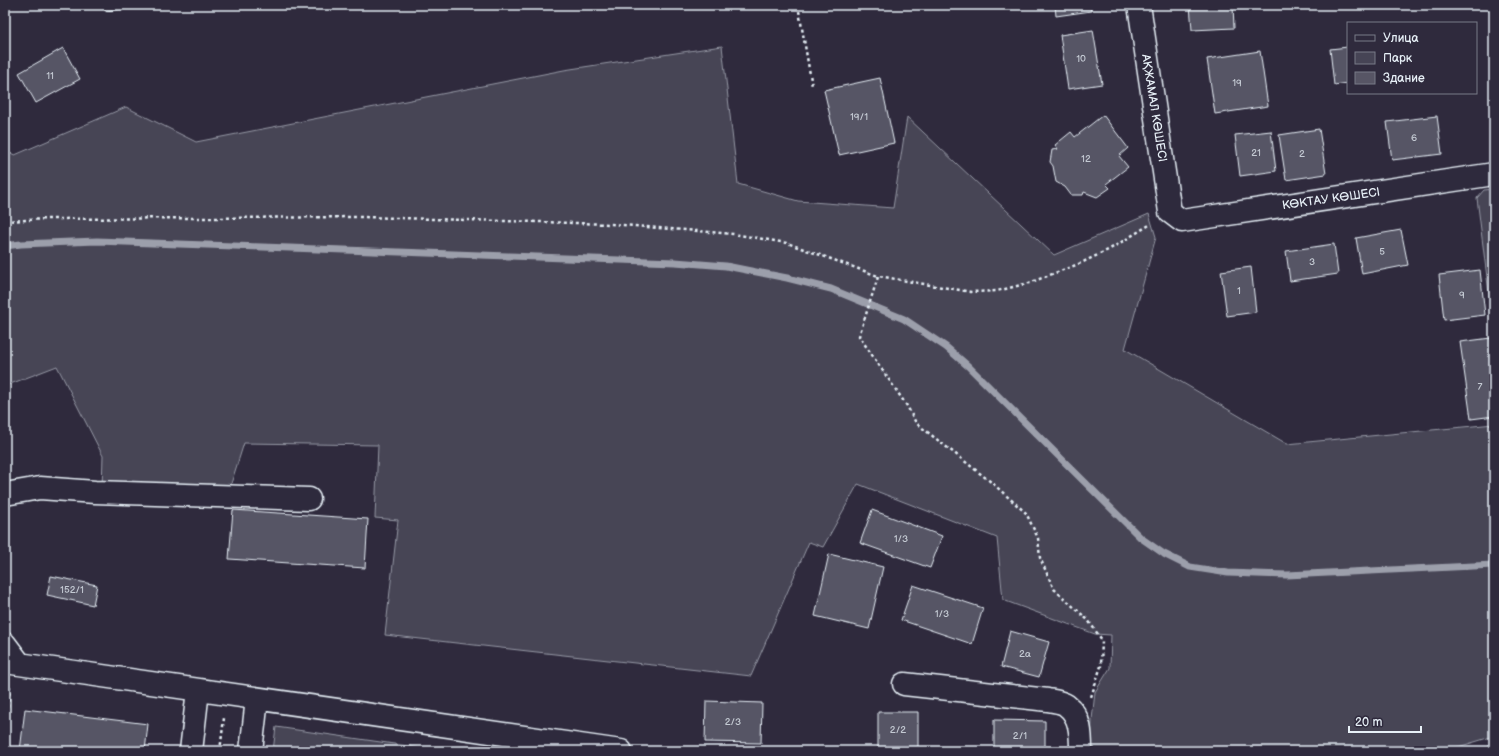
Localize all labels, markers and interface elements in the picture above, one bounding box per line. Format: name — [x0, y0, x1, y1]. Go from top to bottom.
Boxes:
legend — [1347, 22, 1477, 94]
text: Улица — [1383, 31, 1419, 46]
text: Парк — [1383, 51, 1413, 66]
street label: АҚЖАМАЛ КӨШЕСІ — [1138, 52, 1170, 163]
house number: 10 — [1076, 53, 1086, 65]
house number: 11 — [46, 70, 54, 82]
text: Здание — [1383, 71, 1425, 86]
house number: 19 — [1232, 77, 1242, 89]
house number: 19/1 — [850, 111, 868, 123]
house number: 6 — [1411, 132, 1417, 144]
house number: 21 — [1251, 147, 1261, 159]
house number: 2 — [1299, 148, 1305, 160]
house number: 12 — [1081, 153, 1091, 165]
street label: КӨКТАУ КӨШЕСІ — [1281, 185, 1381, 213]
house number: 5 — [1379, 246, 1385, 258]
house number: 3 — [1309, 256, 1315, 268]
house number: 1 — [1237, 285, 1241, 297]
house number: 9 — [1459, 289, 1465, 301]
house number: 7 — [1478, 381, 1483, 393]
house number: 1/3 — [894, 533, 908, 545]
house number: 152/1 — [60, 584, 84, 596]
house number: 1/3 — [935, 608, 949, 620]
house number: 2а — [1019, 648, 1031, 660]
scale bar — [1349, 708, 1421, 734]
text: 20 m — [1355, 715, 1382, 730]
house number: 2/3 — [725, 716, 741, 728]
house number: 2/2 — [890, 724, 906, 736]
house number: 2/1 — [1013, 730, 1027, 742]

